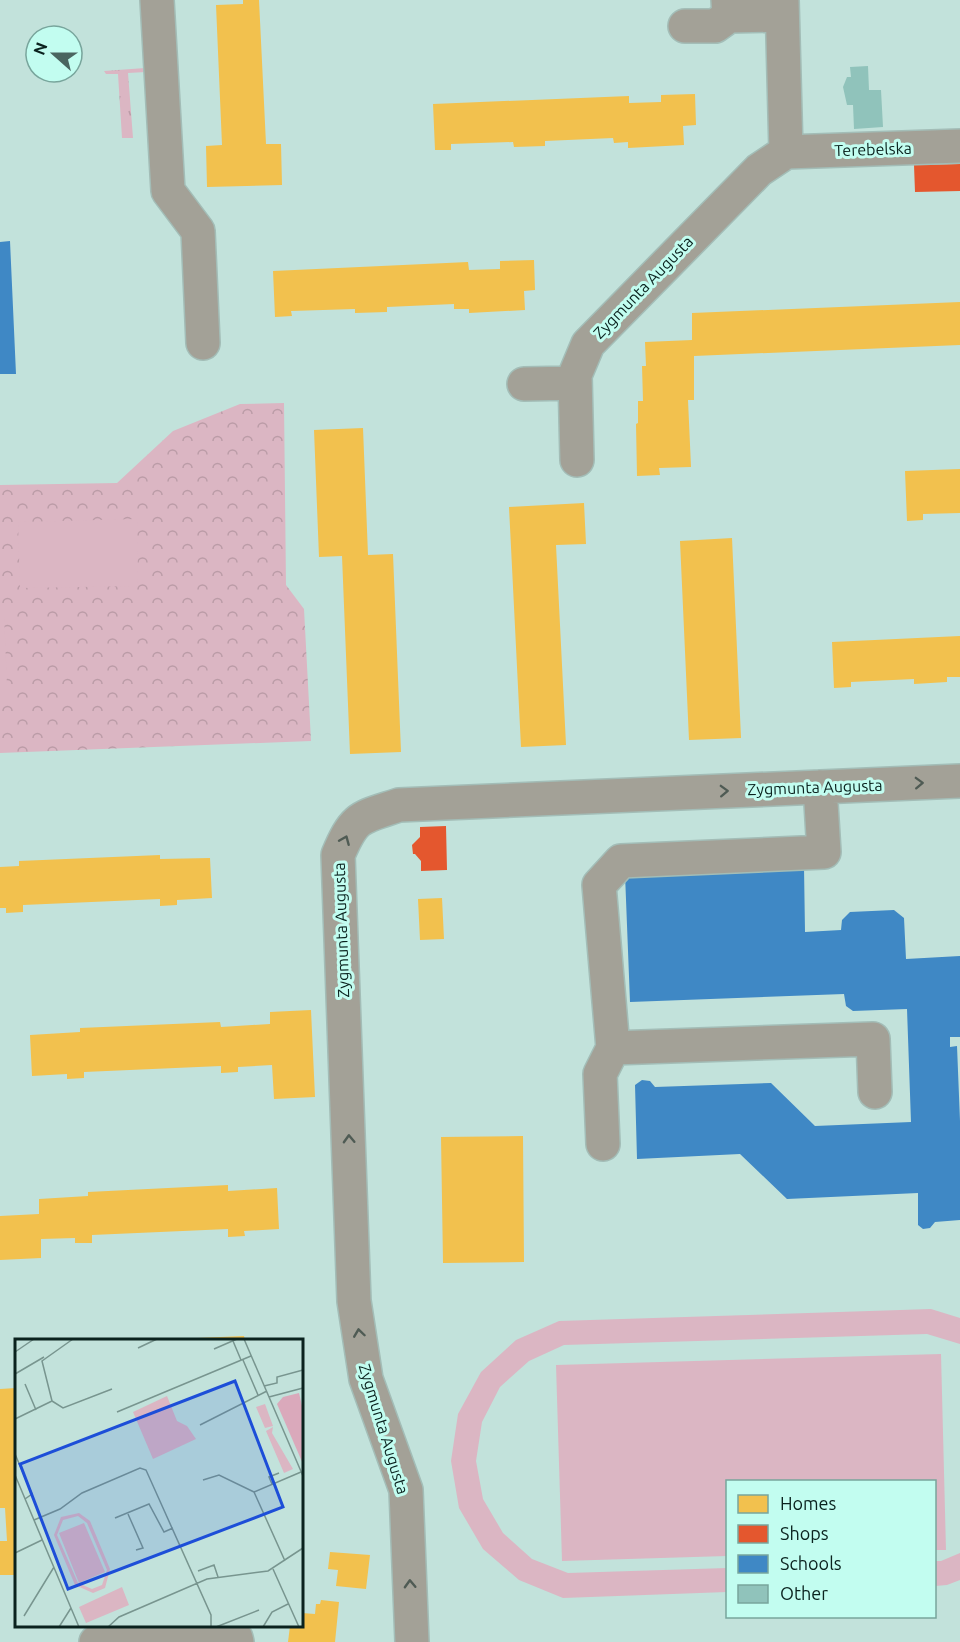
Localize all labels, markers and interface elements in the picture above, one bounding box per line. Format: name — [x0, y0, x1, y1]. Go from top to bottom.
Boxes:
north arrow — [24, 24, 84, 84]
text: N — [29, 40, 51, 57]
street label: Terebelska — [834, 139, 912, 159]
street label: Zygmunta Augusta — [590, 232, 696, 342]
street label: Zygmunta Augusta — [747, 776, 883, 798]
one-way arrow — [914, 776, 923, 789]
one-way arrow — [719, 785, 728, 797]
one-way arrow — [337, 835, 349, 846]
street label: Zygmunta Augusta — [330, 862, 352, 998]
one-way arrow — [342, 1134, 355, 1143]
one-way arrow — [353, 1329, 365, 1338]
inset map — [15, 1339, 303, 1627]
street label: Zygmunta Augusta — [356, 1362, 412, 1496]
legend — [726, 1480, 936, 1618]
text: Homes — [780, 1493, 837, 1513]
text: Shops — [780, 1523, 829, 1543]
text: Schools — [780, 1553, 842, 1573]
one-way arrow — [403, 1579, 416, 1588]
text: Other — [780, 1583, 828, 1603]

